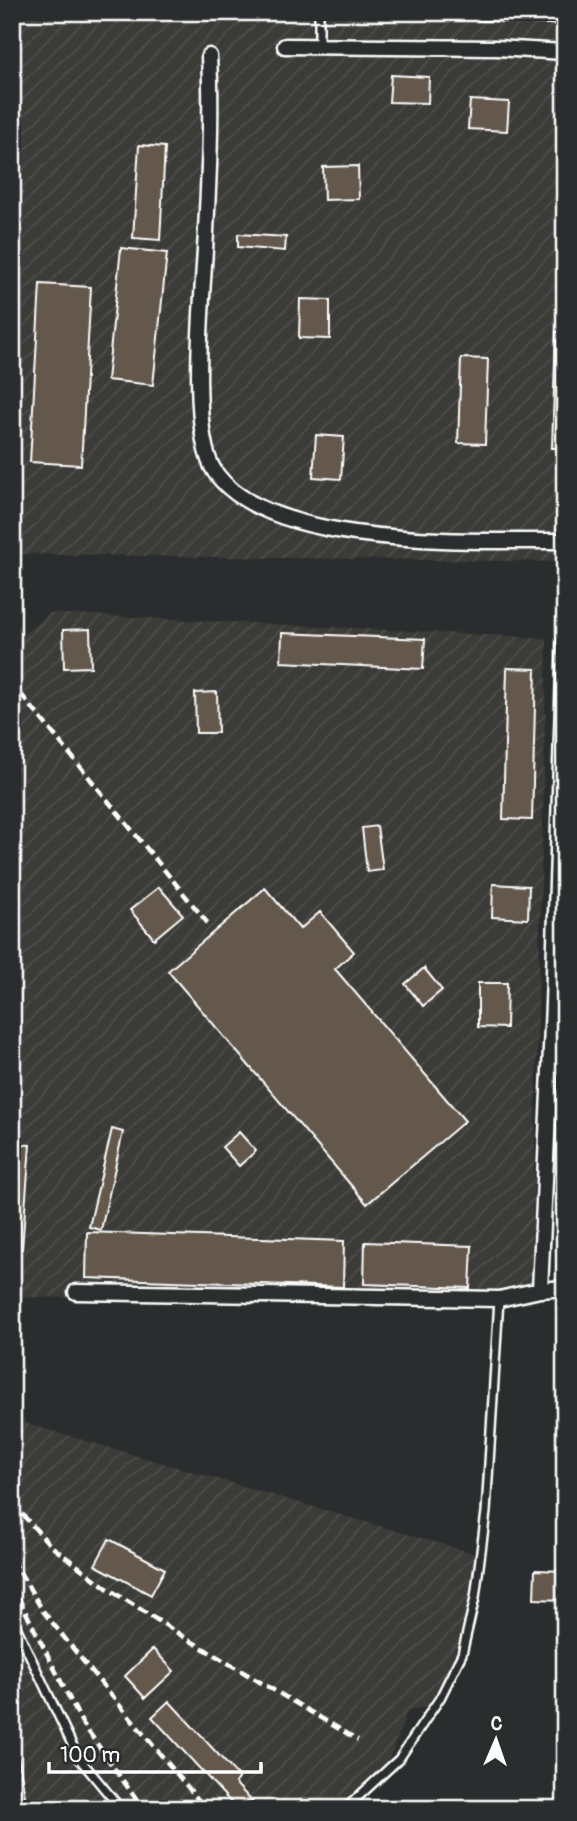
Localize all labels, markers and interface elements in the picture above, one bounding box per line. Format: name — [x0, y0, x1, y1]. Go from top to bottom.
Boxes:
north arrow — [462, 1706, 532, 1776]
text: С — [490, 1712, 503, 1736]
scale bar — [49, 1730, 261, 1774]
text: 100 m — [60, 1742, 120, 1769]

